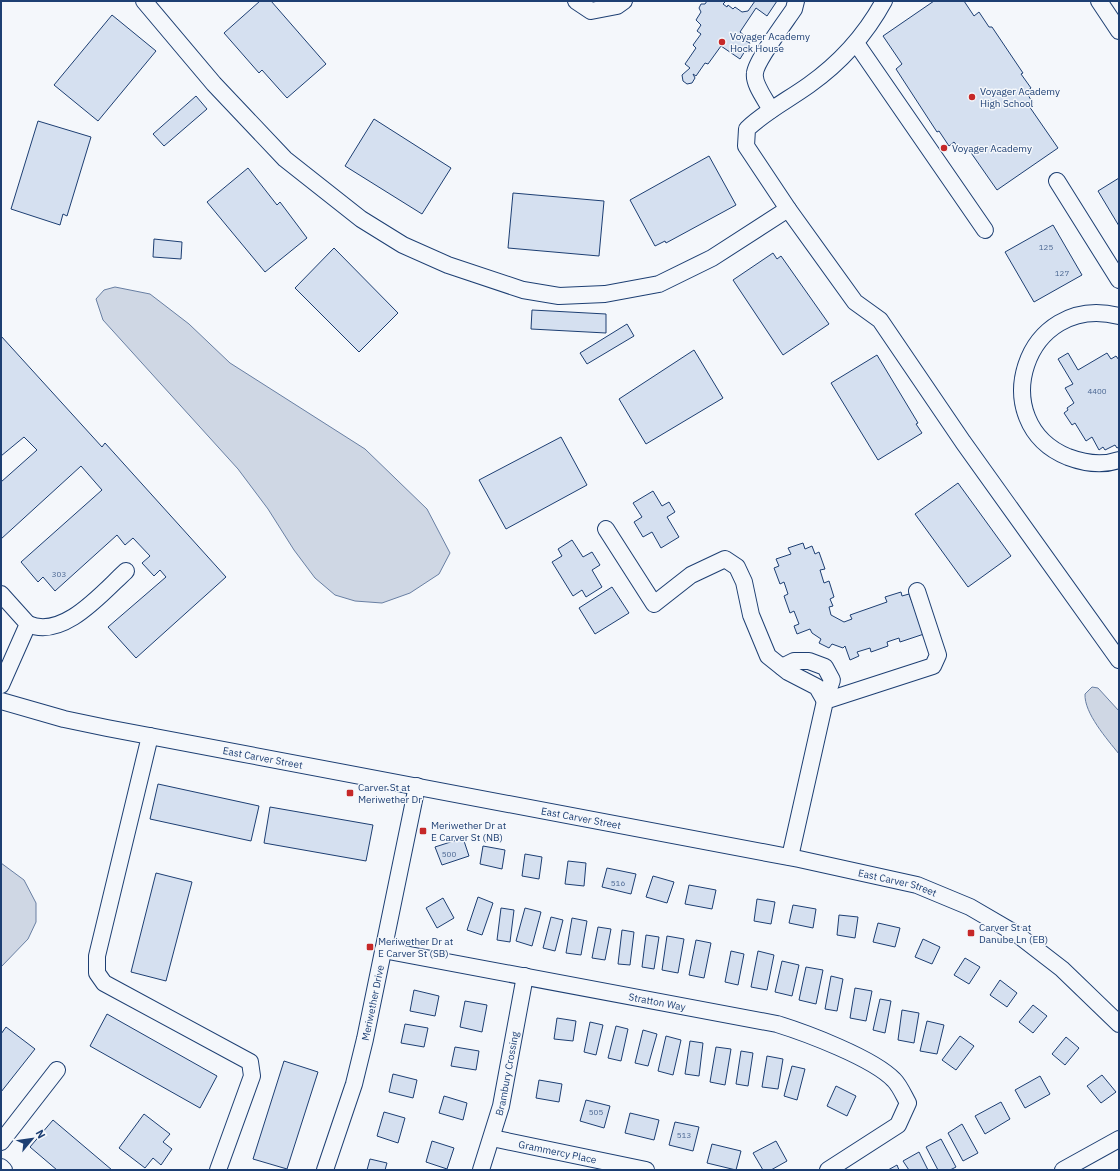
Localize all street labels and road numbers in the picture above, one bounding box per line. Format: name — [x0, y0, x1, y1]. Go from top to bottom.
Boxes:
street label: East Carver Street — [222, 744, 304, 772]
street label: East Carver Street — [540, 804, 623, 832]
street label: East Carver Street — [857, 866, 939, 900]
street label: Meriwether Drive — [359, 963, 387, 1042]
street label: Stratton Way — [627, 990, 687, 1014]
street label: Brambury Crossing — [492, 1030, 522, 1117]
street label: Grammercy Place — [517, 1138, 598, 1167]

